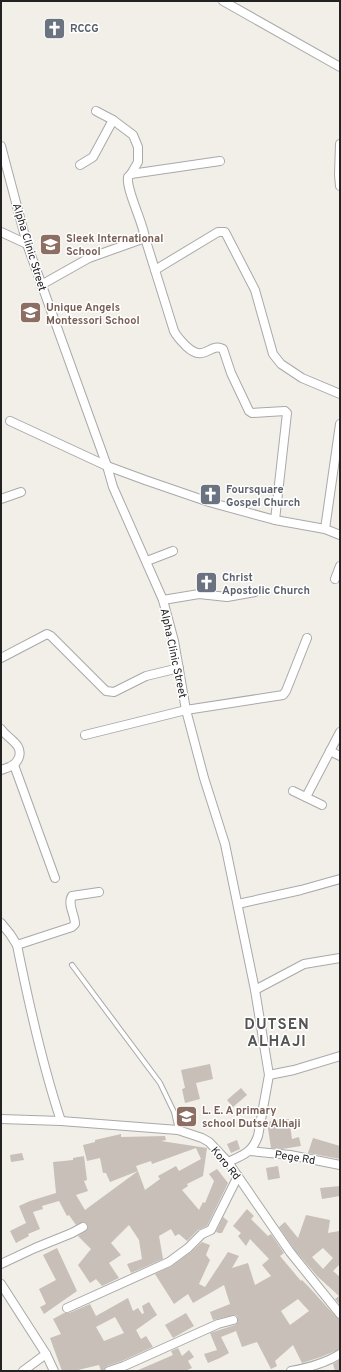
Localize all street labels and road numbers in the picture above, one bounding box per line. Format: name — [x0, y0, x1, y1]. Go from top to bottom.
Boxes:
street label: Alpha Clinic Street — [9, 202, 49, 293]
street label: Alpha Clinic Street — [157, 607, 189, 699]
street label: Koro Rd — [207, 1144, 243, 1183]
street label: Pege Rd — [274, 1148, 316, 1168]

